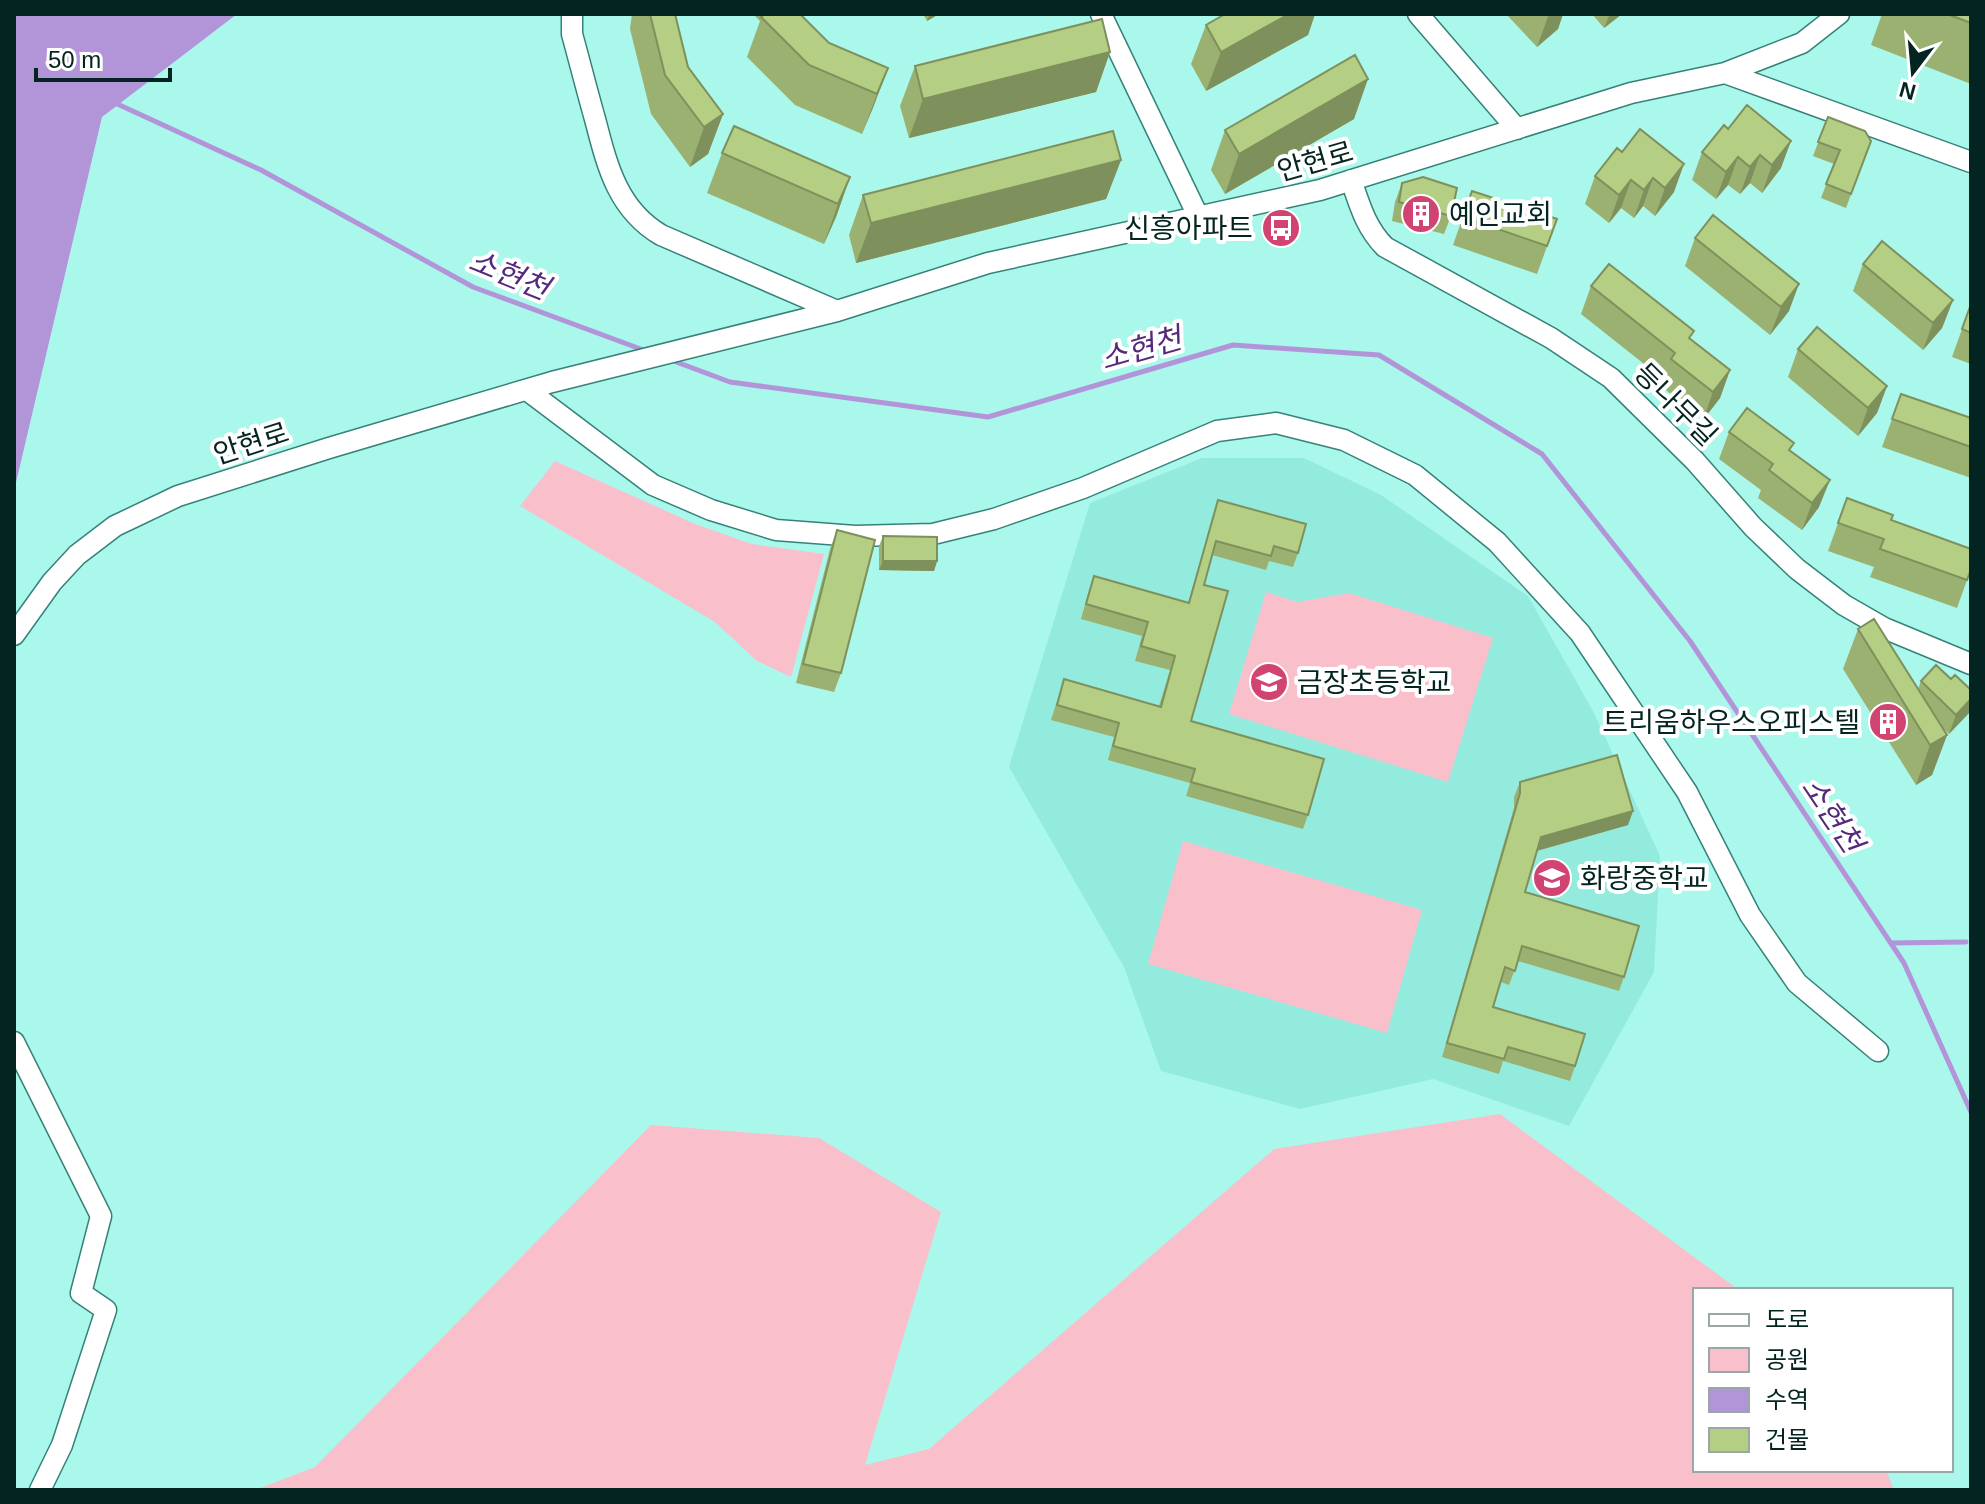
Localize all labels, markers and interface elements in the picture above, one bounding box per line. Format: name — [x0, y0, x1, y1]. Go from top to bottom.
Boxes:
scale bar — [36, 32, 170, 82]
north arrow — [1873, 32, 1953, 112]
text: 50 m — [48, 46, 101, 73]
text: N — [1897, 77, 1919, 105]
street label: 안현로 — [1274, 136, 1357, 187]
building icon: 예인교회 — [1400, 193, 1442, 235]
place label: 예인교회 — [1449, 199, 1552, 230]
bus stop icon: 신흥아파트 — [1260, 207, 1302, 249]
place label: 신흥아파트 — [1124, 213, 1253, 244]
water label: 소현천 — [465, 244, 557, 307]
water label: 소현천 — [1097, 320, 1188, 376]
street label: 등나무길 — [1628, 357, 1723, 452]
street label: 안현로 — [210, 417, 293, 470]
school or university icon: 금장초등학교 — [1248, 661, 1290, 703]
place label: 금장초등학교 — [1297, 667, 1452, 698]
building icon: 트리움하우스오피스텔 — [1867, 701, 1909, 743]
place label: 트리움하우스오피스텔 — [1602, 707, 1860, 738]
water label: 소현천 — [1796, 771, 1871, 861]
school or university icon: 화랑중학교 — [1531, 857, 1573, 899]
place label: 화랑중학교 — [1580, 863, 1709, 894]
legend — [1693, 1288, 1953, 1472]
text: 도로 — [1765, 1306, 1809, 1333]
text: 공원 — [1765, 1346, 1809, 1373]
text: 수역 — [1765, 1386, 1809, 1413]
text: 건물 — [1765, 1426, 1809, 1453]

